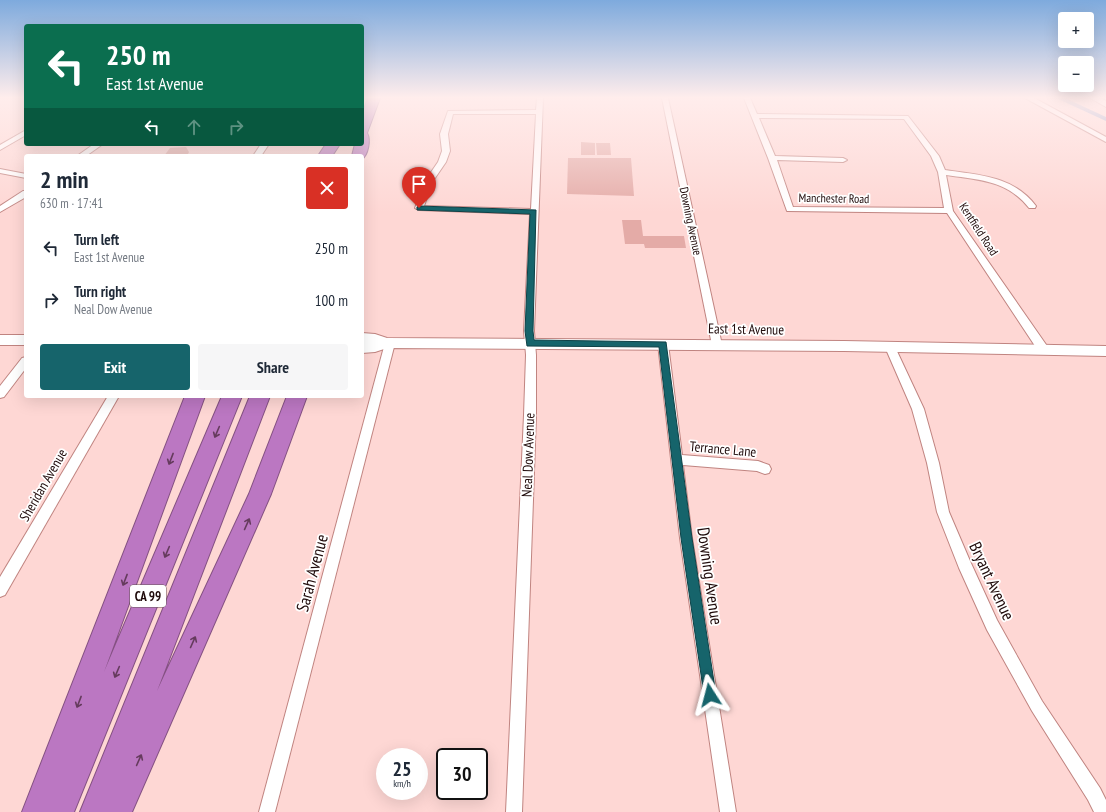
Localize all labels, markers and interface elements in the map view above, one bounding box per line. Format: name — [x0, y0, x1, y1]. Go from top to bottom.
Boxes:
map controls — [1058, 12, 1094, 92]
button: + — [1058, 12, 1094, 48]
text: 250 m — [106, 36, 170, 73]
icon: left — [40, 40, 92, 92]
button: − — [1058, 56, 1094, 92]
text: East 1st Avenue — [106, 72, 204, 95]
icon: left — [141, 116, 163, 138]
icon: ahead — [183, 116, 205, 138]
icon: right — [225, 116, 247, 138]
text: 2 min — [40, 164, 88, 195]
button: close — [306, 167, 348, 209]
pin — [402, 167, 436, 208]
icon: arrive — [408, 173, 430, 195]
street label: Downing Avenue — [676, 186, 706, 257]
street label: Manchester Road — [798, 190, 870, 206]
text: 630 m · 17:41 — [40, 195, 103, 212]
street label: Kentfield Road — [956, 200, 1002, 258]
text: Turn left — [74, 230, 119, 249]
icon: left — [40, 237, 62, 259]
text: 250 m — [315, 239, 348, 258]
text: East 1st Avenue — [74, 249, 145, 266]
text: Turn right — [74, 282, 126, 301]
icon: right — [40, 289, 62, 311]
text: 100 m — [315, 291, 348, 310]
text: Neal Dow Avenue — [74, 301, 152, 318]
street label: East 1st Avenue — [708, 319, 784, 339]
button: Exit — [40, 344, 190, 390]
button: Share — [198, 344, 348, 390]
street label: Neal Dow Avenue — [518, 412, 538, 497]
one-way arrow — [213, 426, 220, 438]
street label: Terrance Lane — [689, 437, 757, 461]
street label: Sheridan Avenue — [15, 445, 71, 524]
one-way arrow — [167, 452, 175, 464]
one-way arrow — [244, 518, 251, 530]
street label: Downing Avenue — [692, 526, 728, 626]
street label: Sarah Avenue — [291, 532, 333, 614]
street label: Bryant Avenue — [964, 538, 1020, 624]
one-way arrow — [163, 546, 170, 558]
one-way arrow — [121, 574, 129, 586]
road number: CA 99 — [130, 585, 166, 607]
one-way arrow — [190, 636, 197, 648]
one-way arrow — [113, 666, 120, 678]
position arrow — [689, 674, 731, 716]
one-way arrow — [74, 695, 82, 707]
speed limit sign: 30 — [436, 748, 488, 800]
one-way arrow — [136, 755, 143, 767]
text: 25 — [392, 756, 412, 782]
text: km/h — [393, 777, 411, 790]

